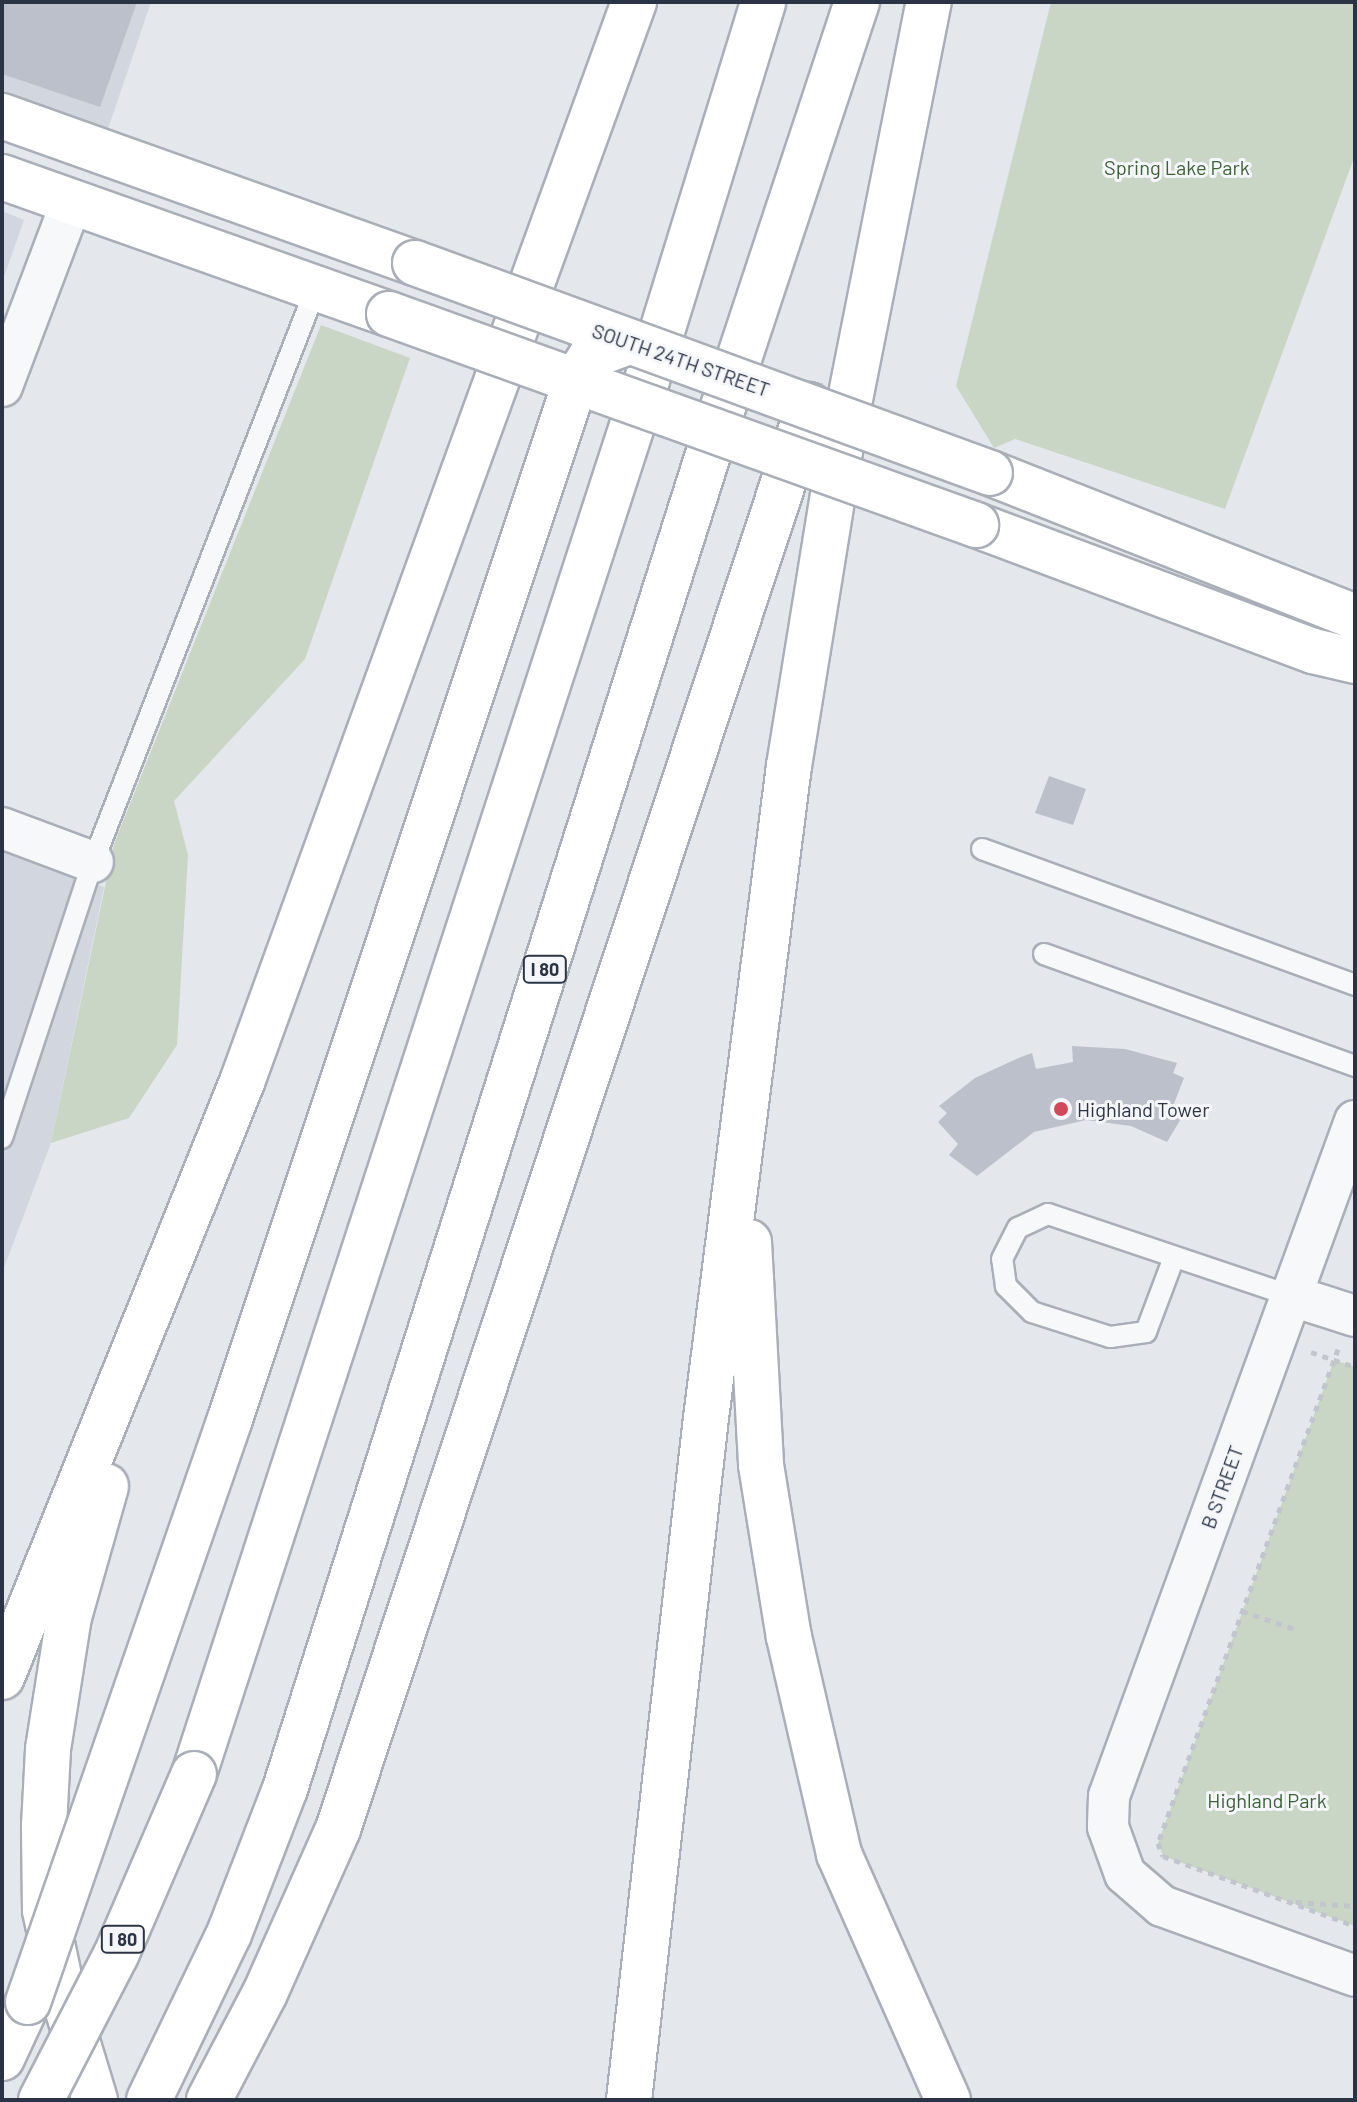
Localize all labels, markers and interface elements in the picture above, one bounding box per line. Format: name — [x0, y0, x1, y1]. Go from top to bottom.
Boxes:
park label: Spring Lake Park — [1104, 155, 1250, 179]
street label: SOUTH 24TH STREET — [589, 318, 773, 402]
road number: I 80 — [521, 955, 569, 983]
place label: Highland Tower — [1077, 1097, 1210, 1121]
marker: Highland Tower — [1052, 1100, 1070, 1118]
street label: B STREET — [1196, 1442, 1248, 1532]
park label: Highland Park — [1207, 1788, 1327, 1812]
road number: I 80 — [99, 1925, 147, 1953]

